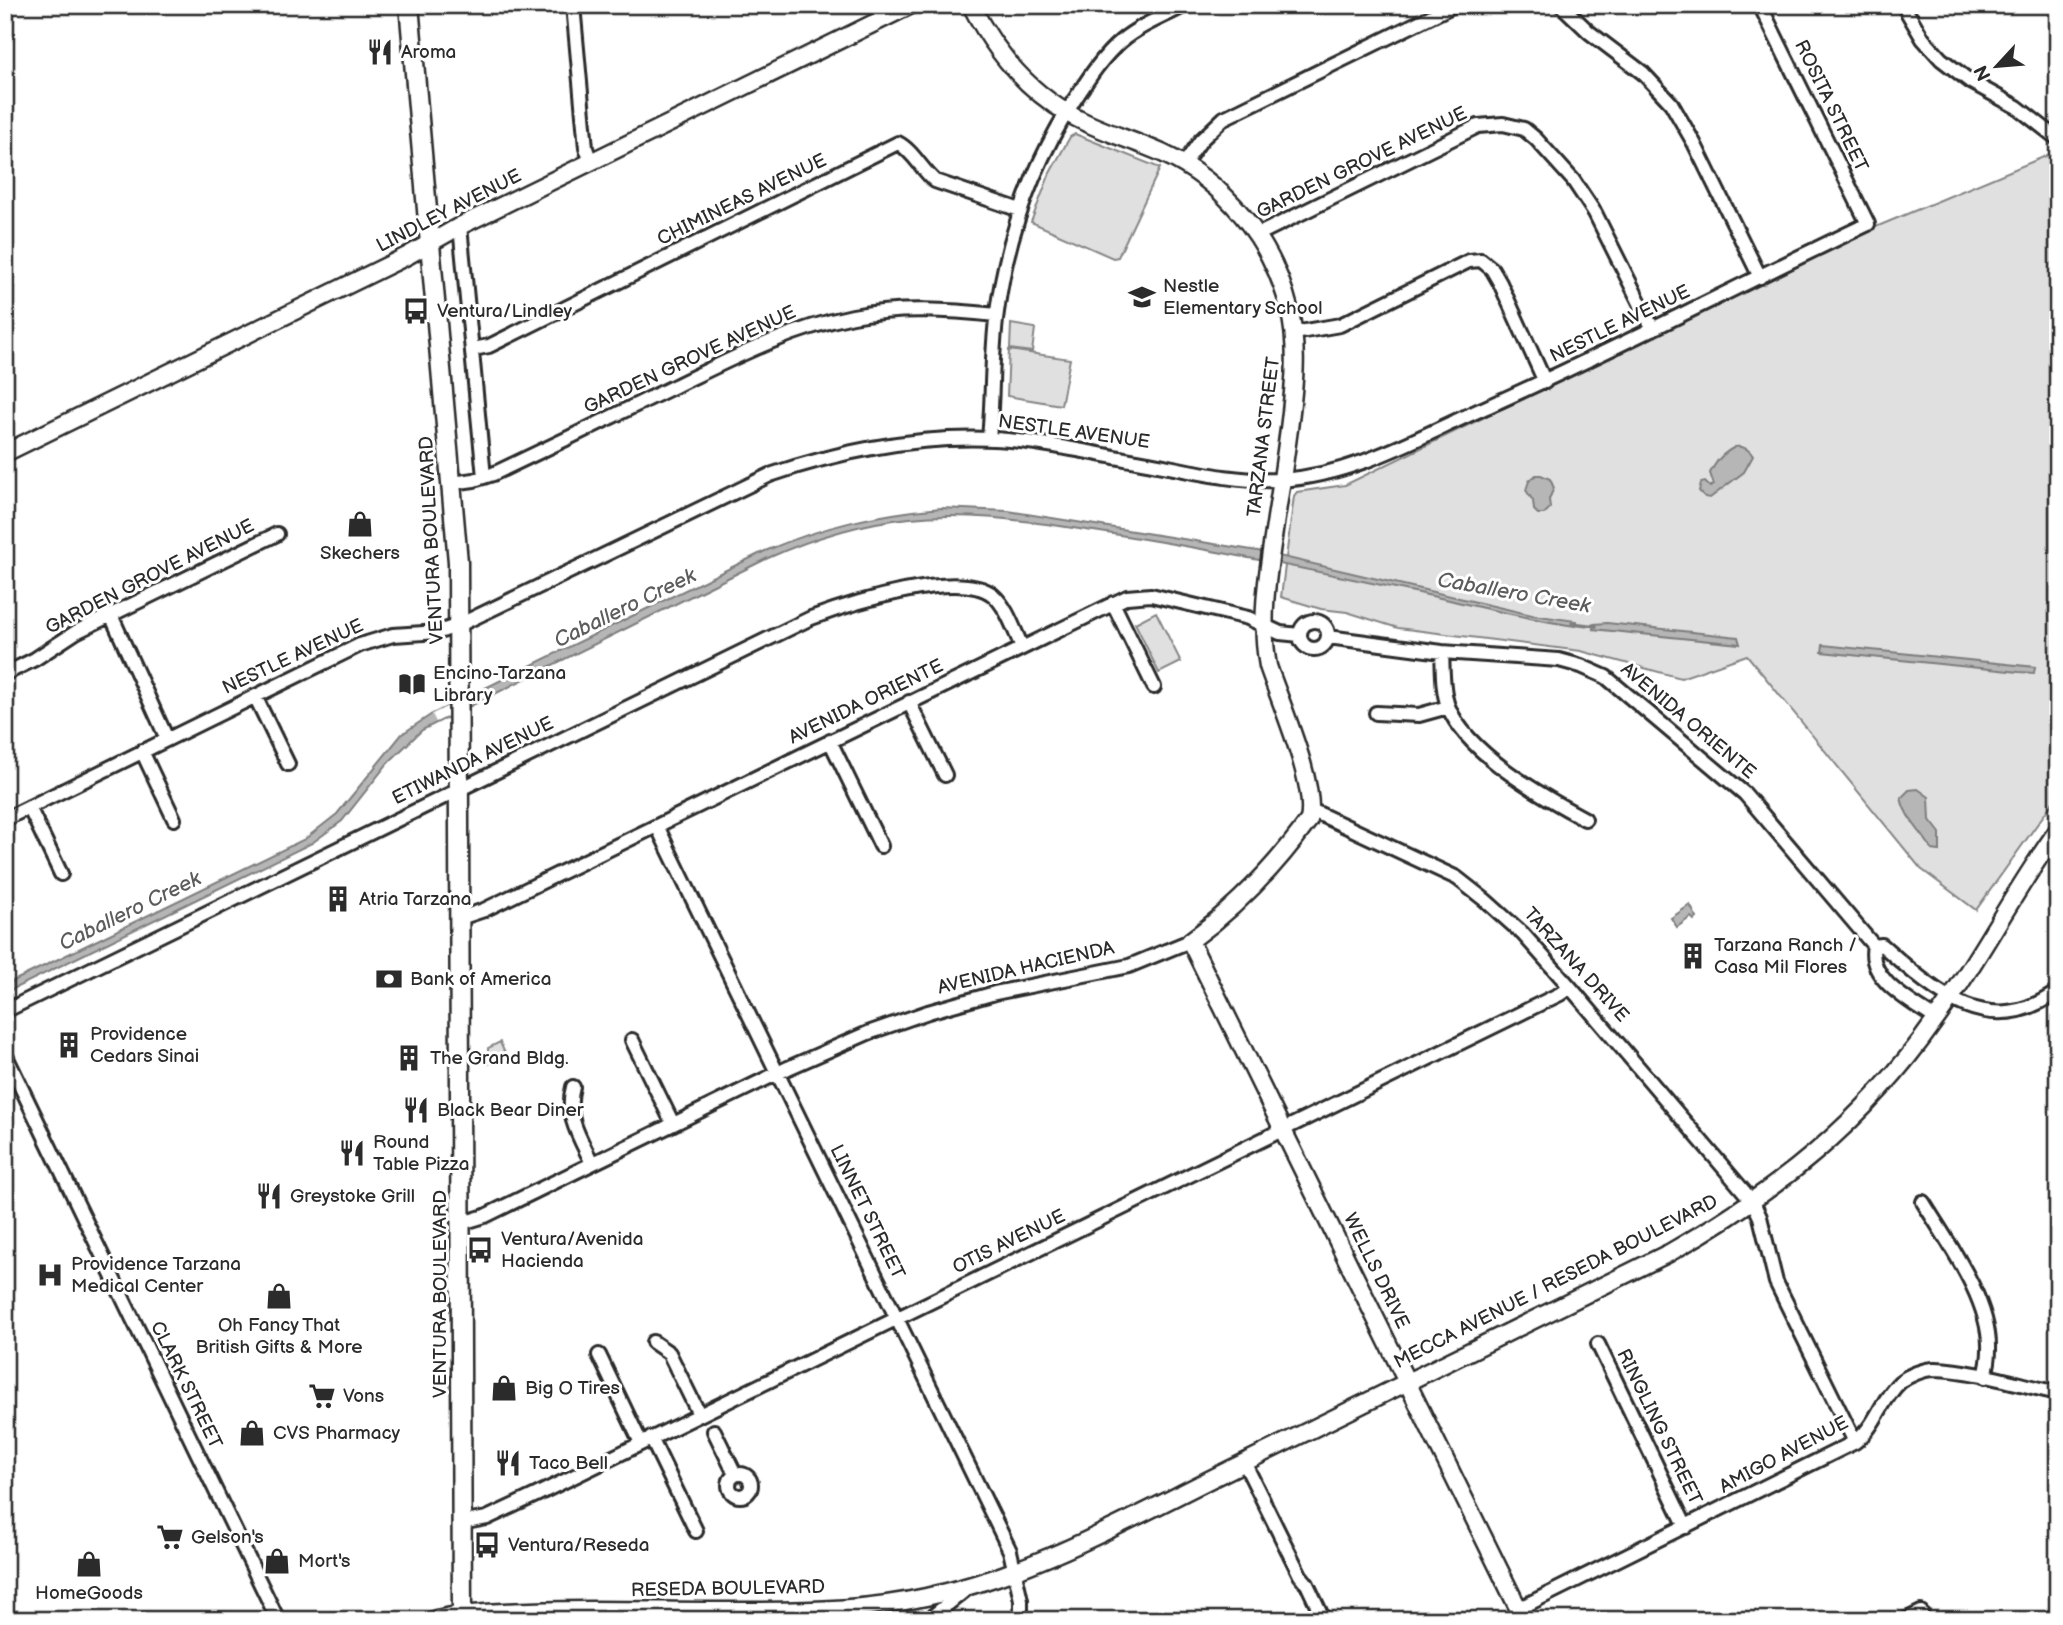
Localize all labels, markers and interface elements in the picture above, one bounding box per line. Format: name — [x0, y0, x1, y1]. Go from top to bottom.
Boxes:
north arrow — [1962, 32, 2032, 102]
street label: ROSITA STREET — [1789, 36, 1873, 176]
restaurant icon: Aroma — [365, 37, 395, 67]
place label: Aroma — [401, 41, 456, 64]
text: N — [1970, 61, 1997, 84]
street label: GARDEN GROVE AVENUE — [1253, 102, 1471, 224]
street label: CHIMINEAS AVENUE — [654, 149, 830, 251]
street label: LINDLEY AVENUE — [373, 165, 525, 257]
place label: Nestle Elementary School — [1163, 275, 1322, 320]
street label: NESTLE AVENUE — [1546, 280, 1694, 368]
school or university icon: Nestle Elementary School — [1127, 282, 1157, 312]
bus stop icon: Ventura/Lindley — [401, 296, 431, 326]
place label: Ventura/Lindley — [437, 300, 573, 323]
street label: GARDEN GROVE AVENUE — [580, 301, 800, 419]
street label: TARZANA STREET — [1243, 355, 1285, 518]
street label: NESTLE AVENUE — [997, 410, 1151, 454]
street label: VENTURA BOULEVARD — [415, 435, 449, 645]
shop icon: Skechers — [345, 509, 375, 539]
street label: GARDEN GROVE AVENUE — [42, 514, 258, 640]
place label: Skechers — [320, 542, 400, 565]
water label: Caballero Creek — [550, 563, 701, 653]
water label: Caballero Creek — [1436, 567, 1593, 619]
street label: NESTLE AVENUE — [219, 614, 367, 700]
street label: AVENIDA ORIENTE — [785, 655, 947, 749]
street label: AVENIDA ORIENTE — [1616, 658, 1760, 784]
place label: Encino-Tarzana Library — [433, 662, 566, 707]
library icon: Encino-Tarzana Library — [397, 669, 427, 699]
street label: ETIWANDA AVENUE — [389, 712, 557, 810]
water label: Caballero Creek — [55, 866, 206, 956]
building icon: Atria Tarzana — [323, 884, 353, 914]
place label: Atria Tarzana — [359, 888, 472, 911]
street label: TARZANA DRIVE — [1518, 903, 1634, 1027]
place label: Tarzana Ranch / Casa Mil Flores — [1714, 934, 1857, 979]
street label: AVENIDA HACIENDA — [935, 936, 1117, 1000]
building icon: Tarzana Ranch / Casa Mil Flores — [1678, 941, 1708, 971]
bank icon: Bank of America — [374, 964, 404, 994]
place label: Bank of America — [410, 968, 551, 991]
place label: Providence Cedars Sinai — [90, 1023, 199, 1068]
building icon: Providence Cedars Sinai — [54, 1030, 84, 1060]
building icon: The Grand Bldg. — [394, 1043, 424, 1073]
place label: The Grand Bldg. — [430, 1047, 569, 1070]
restaurant icon: Black Bear Diner — [401, 1095, 431, 1125]
place label: Black Bear Diner — [437, 1099, 585, 1122]
place label: Round Table Pizza — [373, 1131, 469, 1176]
restaurant icon: Round Table Pizza — [337, 1138, 367, 1168]
street label: LINNET STREET — [825, 1141, 910, 1283]
restaurant icon: Greystoke Grill — [254, 1181, 284, 1211]
place label: Greystoke Grill — [290, 1185, 415, 1208]
street label: VENTURA BOULEVARD — [429, 1190, 452, 1398]
street label: MECCA AVENUE / RESEDA BOULEVARD — [1390, 1190, 1722, 1374]
street label: OTIS AVENUE — [949, 1205, 1069, 1279]
street label: WELLS DRIVE — [1338, 1209, 1414, 1333]
place label: Ventura/Avenida Hacienda — [501, 1228, 643, 1273]
bus stop icon: Ventura/Avenida Hacienda — [465, 1235, 495, 1265]
place label: Providence Tarzana Medical Center — [71, 1253, 241, 1298]
hospital icon: Providence Tarzana Medical Center — [35, 1260, 65, 1290]
shop icon: Oh Fancy That British Gifts & More — [264, 1281, 294, 1311]
place label: Oh Fancy That British Gifts & More — [195, 1314, 363, 1359]
street label: CLARK STREET — [145, 1317, 227, 1453]
street label: RINGLING STREET — [1611, 1345, 1707, 1509]
shop icon: Big O Tires — [489, 1373, 519, 1403]
place label: Big O Tires — [525, 1377, 620, 1400]
supermarket icon: Vons — [307, 1381, 337, 1411]
place label: Vons — [343, 1385, 384, 1408]
street label: AMIGO AVENUE — [1716, 1411, 1852, 1499]
shop icon: CVS Pharmacy — [237, 1418, 267, 1448]
place label: CVS Pharmacy — [273, 1422, 400, 1445]
restaurant icon: Taco Bell — [493, 1448, 523, 1478]
place label: Taco Bell — [529, 1452, 608, 1475]
supermarket icon: Gelson's — [155, 1522, 185, 1552]
place label: Gelson's — [191, 1526, 264, 1549]
bus stop icon: Ventura/Reseda — [472, 1530, 502, 1560]
place label: Ventura/Reseda — [508, 1534, 649, 1557]
shop icon: Mort's — [262, 1546, 292, 1576]
shop icon: HomeGoods — [74, 1549, 104, 1579]
place label: Mort's — [298, 1550, 350, 1573]
street label: RESEDA BOULEVARD — [631, 1576, 825, 1602]
place label: HomeGoods — [35, 1582, 143, 1605]

